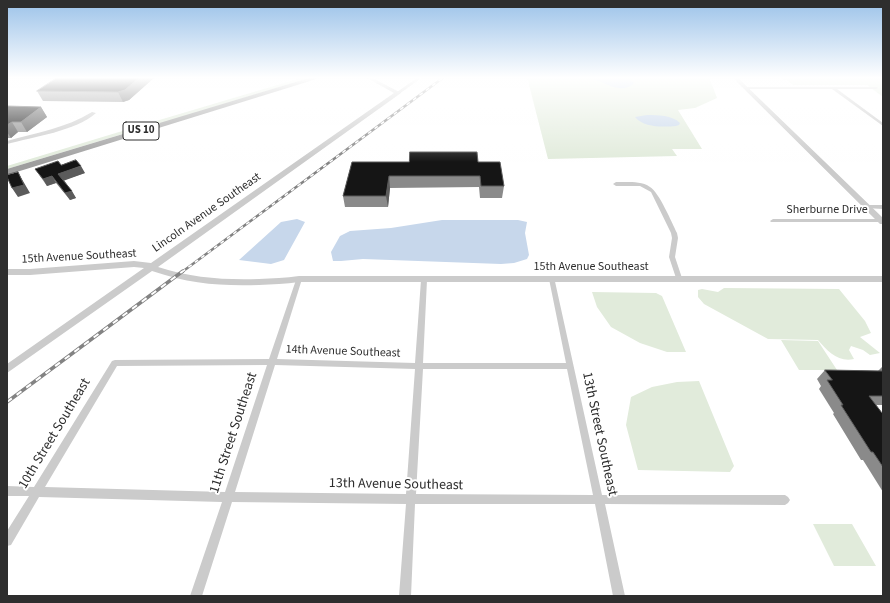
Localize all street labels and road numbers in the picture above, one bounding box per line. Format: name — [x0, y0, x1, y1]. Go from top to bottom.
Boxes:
road number: US 10 — [123, 122, 159, 140]
street label: Lincoln Avenue Southeast — [150, 170, 264, 256]
street label: Sherburne Drive — [786, 203, 868, 217]
street label: 15th Avenue Southeast — [21, 247, 137, 267]
street label: 15th Avenue Southeast — [534, 260, 648, 274]
street label: 14th Avenue Southeast — [285, 343, 401, 361]
street label: 11th Street Southeast — [207, 370, 261, 496]
street label: 13th Street Southeast — [578, 371, 620, 497]
street label: 10th Street Southeast — [15, 376, 95, 492]
street label: 13th Avenue Southeast — [329, 475, 463, 495]

